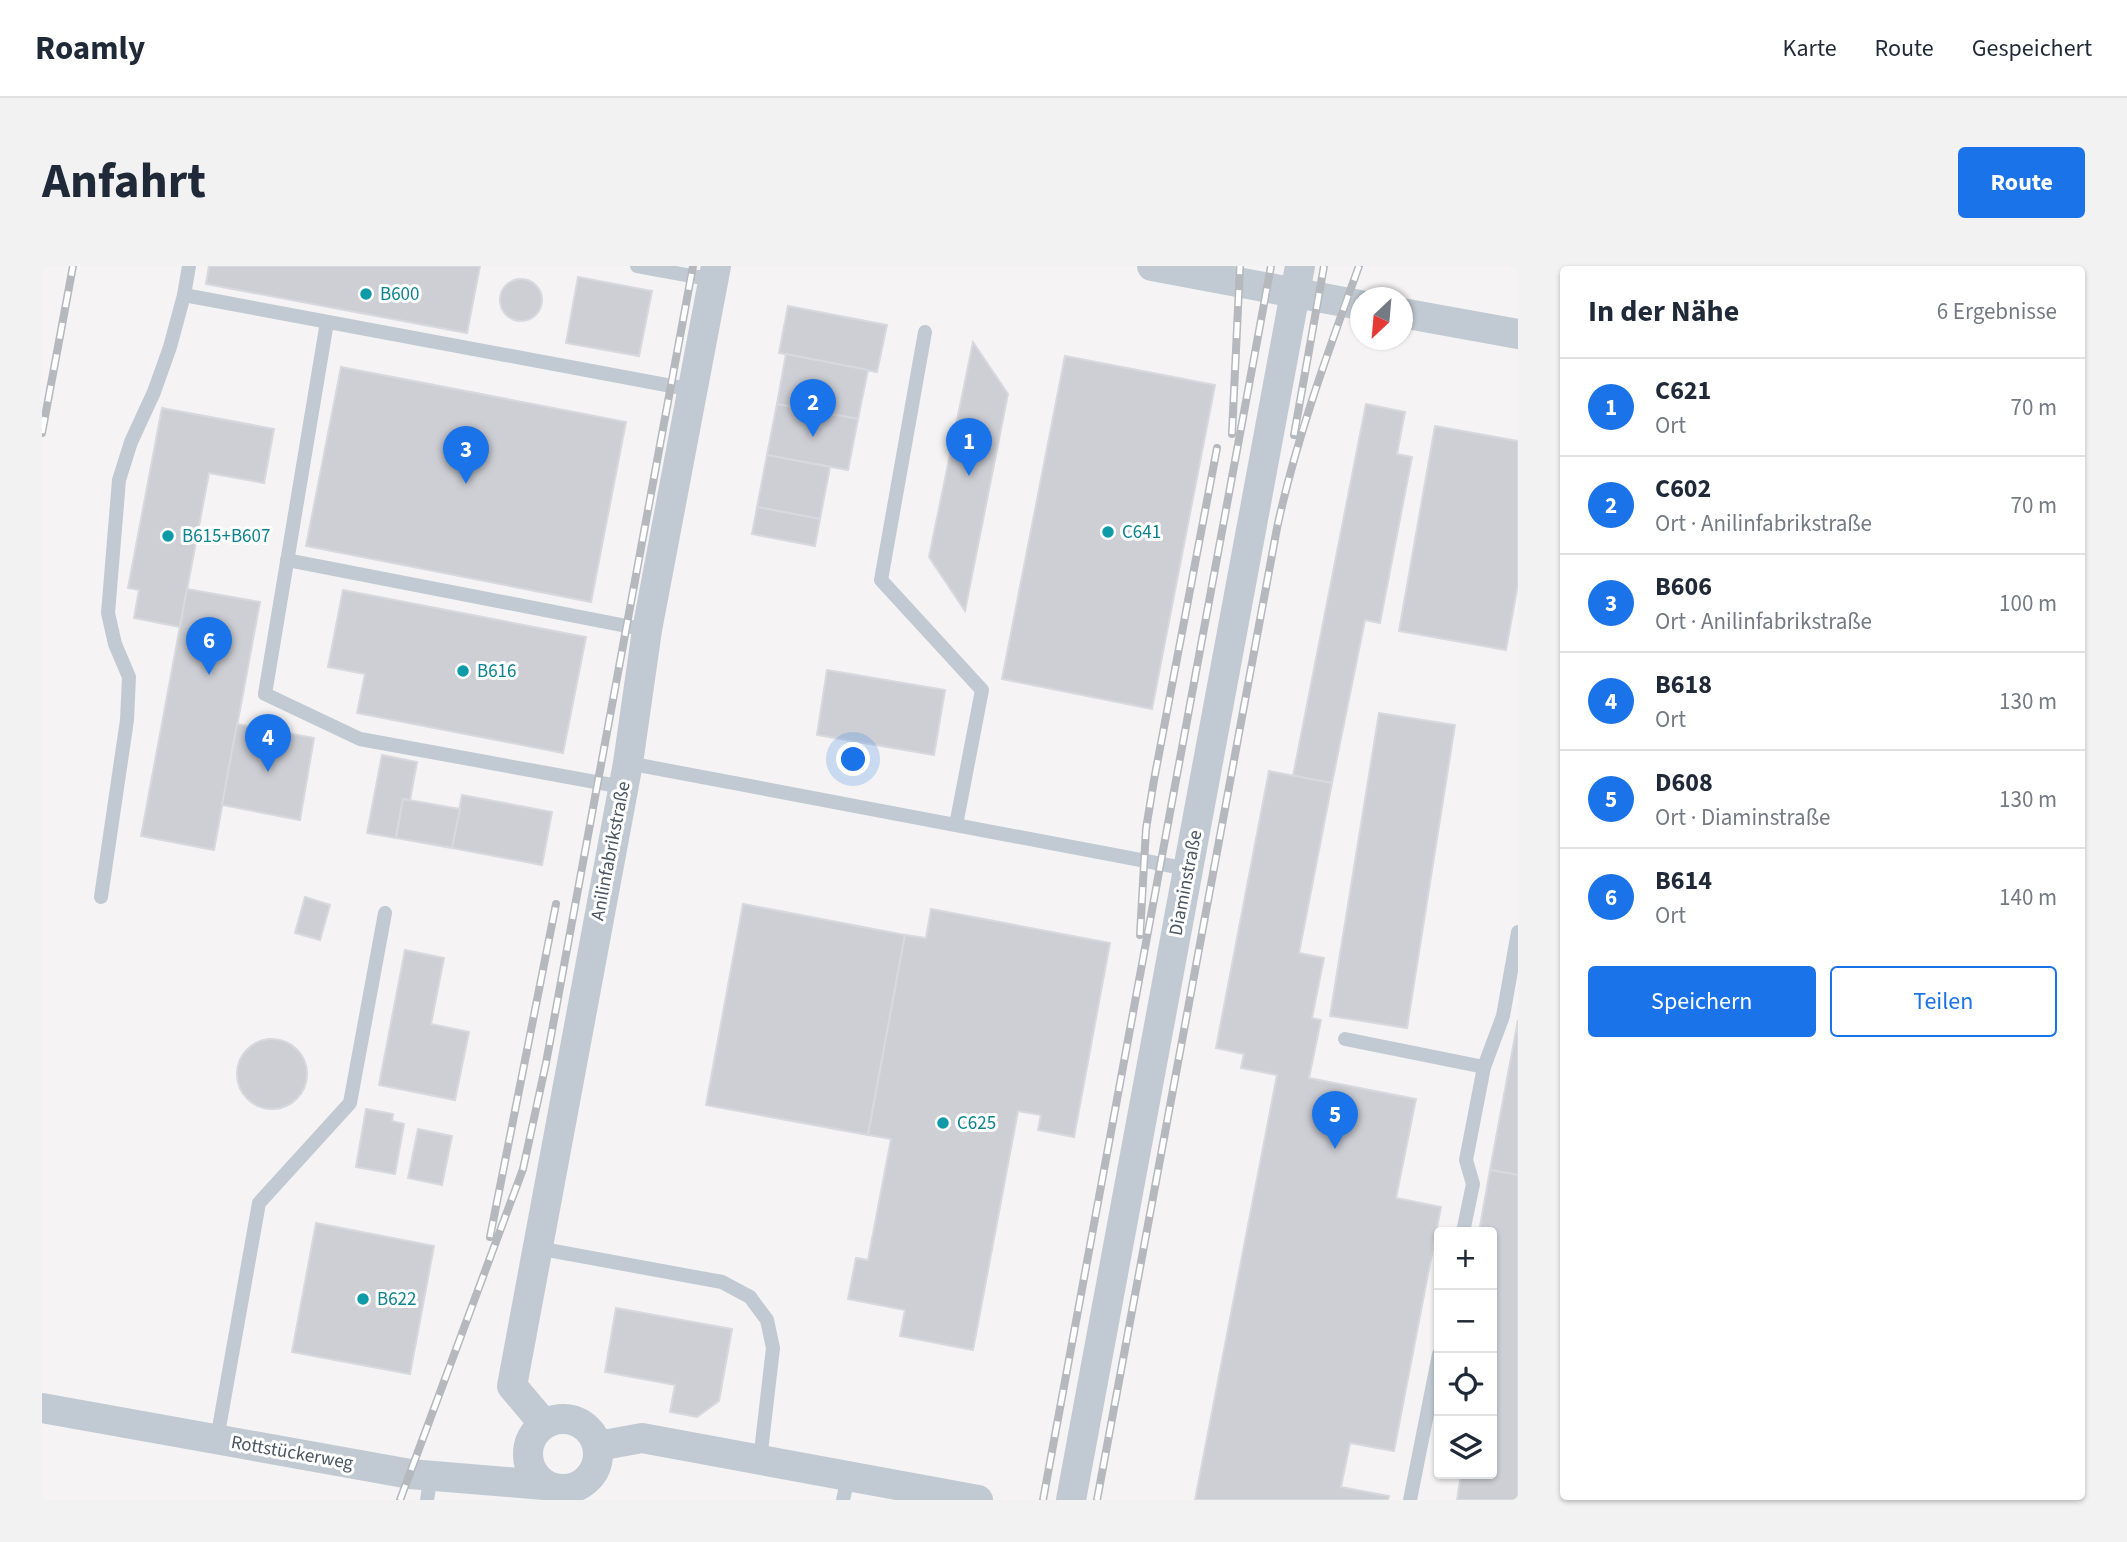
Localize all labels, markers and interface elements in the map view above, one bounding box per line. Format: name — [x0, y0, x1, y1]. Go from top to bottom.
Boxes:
text: Roamly — [35, 25, 145, 72]
text: Karte — [1783, 31, 1837, 66]
text: Route — [1875, 31, 1934, 66]
text: Gespeichert — [1972, 31, 2092, 66]
text: Anfahrt — [42, 147, 206, 217]
button: Route — [1958, 147, 2085, 218]
place label: B600 — [380, 281, 420, 308]
marker: B600 — [358, 286, 374, 302]
north arrow — [1350, 287, 1413, 350]
text: In der Nähe — [1588, 290, 1739, 333]
text: 6 Ergebnisse — [1937, 295, 2057, 328]
text: C621 — [1655, 372, 1711, 409]
pin: 2 — [790, 379, 836, 437]
text: 1 — [1605, 391, 1617, 424]
text: 70 m — [2010, 391, 2057, 424]
text: Ort — [1655, 409, 1686, 442]
pin: 1 — [946, 418, 992, 476]
pin: 3 — [443, 426, 489, 484]
text: C602 — [1655, 470, 1711, 507]
text: 2 — [1605, 489, 1617, 522]
text: 70 m — [2010, 489, 2057, 522]
text: Ort · Anilinfabrikstraße — [1655, 507, 1872, 540]
place label: C641 — [1122, 519, 1161, 546]
place label: B615+B607 — [182, 523, 270, 550]
marker: C641 — [1100, 524, 1116, 540]
marker: B615+B607 — [160, 528, 176, 544]
text: B606 — [1655, 568, 1712, 605]
text: 3 — [1605, 587, 1617, 620]
text: 100 m — [1999, 587, 2057, 620]
text: Ort · Anilinfabrikstraße — [1655, 605, 1872, 638]
pin: 6 — [186, 617, 232, 675]
place label: B616 — [477, 658, 517, 685]
marker: B616 — [455, 663, 471, 679]
text: B618 — [1655, 666, 1712, 703]
text: 4 — [1605, 685, 1617, 718]
text: 130 m — [1999, 685, 2057, 718]
text: Ort — [1655, 703, 1686, 736]
pin: 4 — [245, 714, 291, 772]
your location — [836, 742, 870, 776]
text: D608 — [1655, 764, 1713, 801]
street label: Anilinfabrikstraße — [584, 779, 638, 923]
text: 5 — [1605, 783, 1617, 816]
text: 130 m — [1999, 783, 2057, 816]
text: Ort · Diaminstraße — [1655, 801, 1830, 834]
street label: Diaminstraße — [1163, 828, 1209, 938]
text: B614 — [1655, 862, 1712, 899]
text: 6 — [1605, 881, 1617, 914]
text: 140 m — [1999, 881, 2057, 914]
text: Ort — [1655, 899, 1686, 932]
button: Speichern — [1588, 966, 1816, 1037]
button: Teilen — [1830, 966, 2057, 1037]
pin: 5 — [1312, 1091, 1358, 1149]
place label: C625 — [957, 1110, 996, 1137]
marker: C625 — [935, 1115, 951, 1131]
map controls — [1434, 1227, 1497, 1479]
button: + — [1434, 1227, 1497, 1290]
place label: B622 — [377, 1286, 417, 1313]
button: − — [1434, 1290, 1497, 1353]
marker: B622 — [355, 1291, 371, 1307]
button: locate — [1434, 1353, 1497, 1416]
button: layers — [1434, 1416, 1497, 1479]
street label: Rottstückerweg — [229, 1429, 356, 1477]

